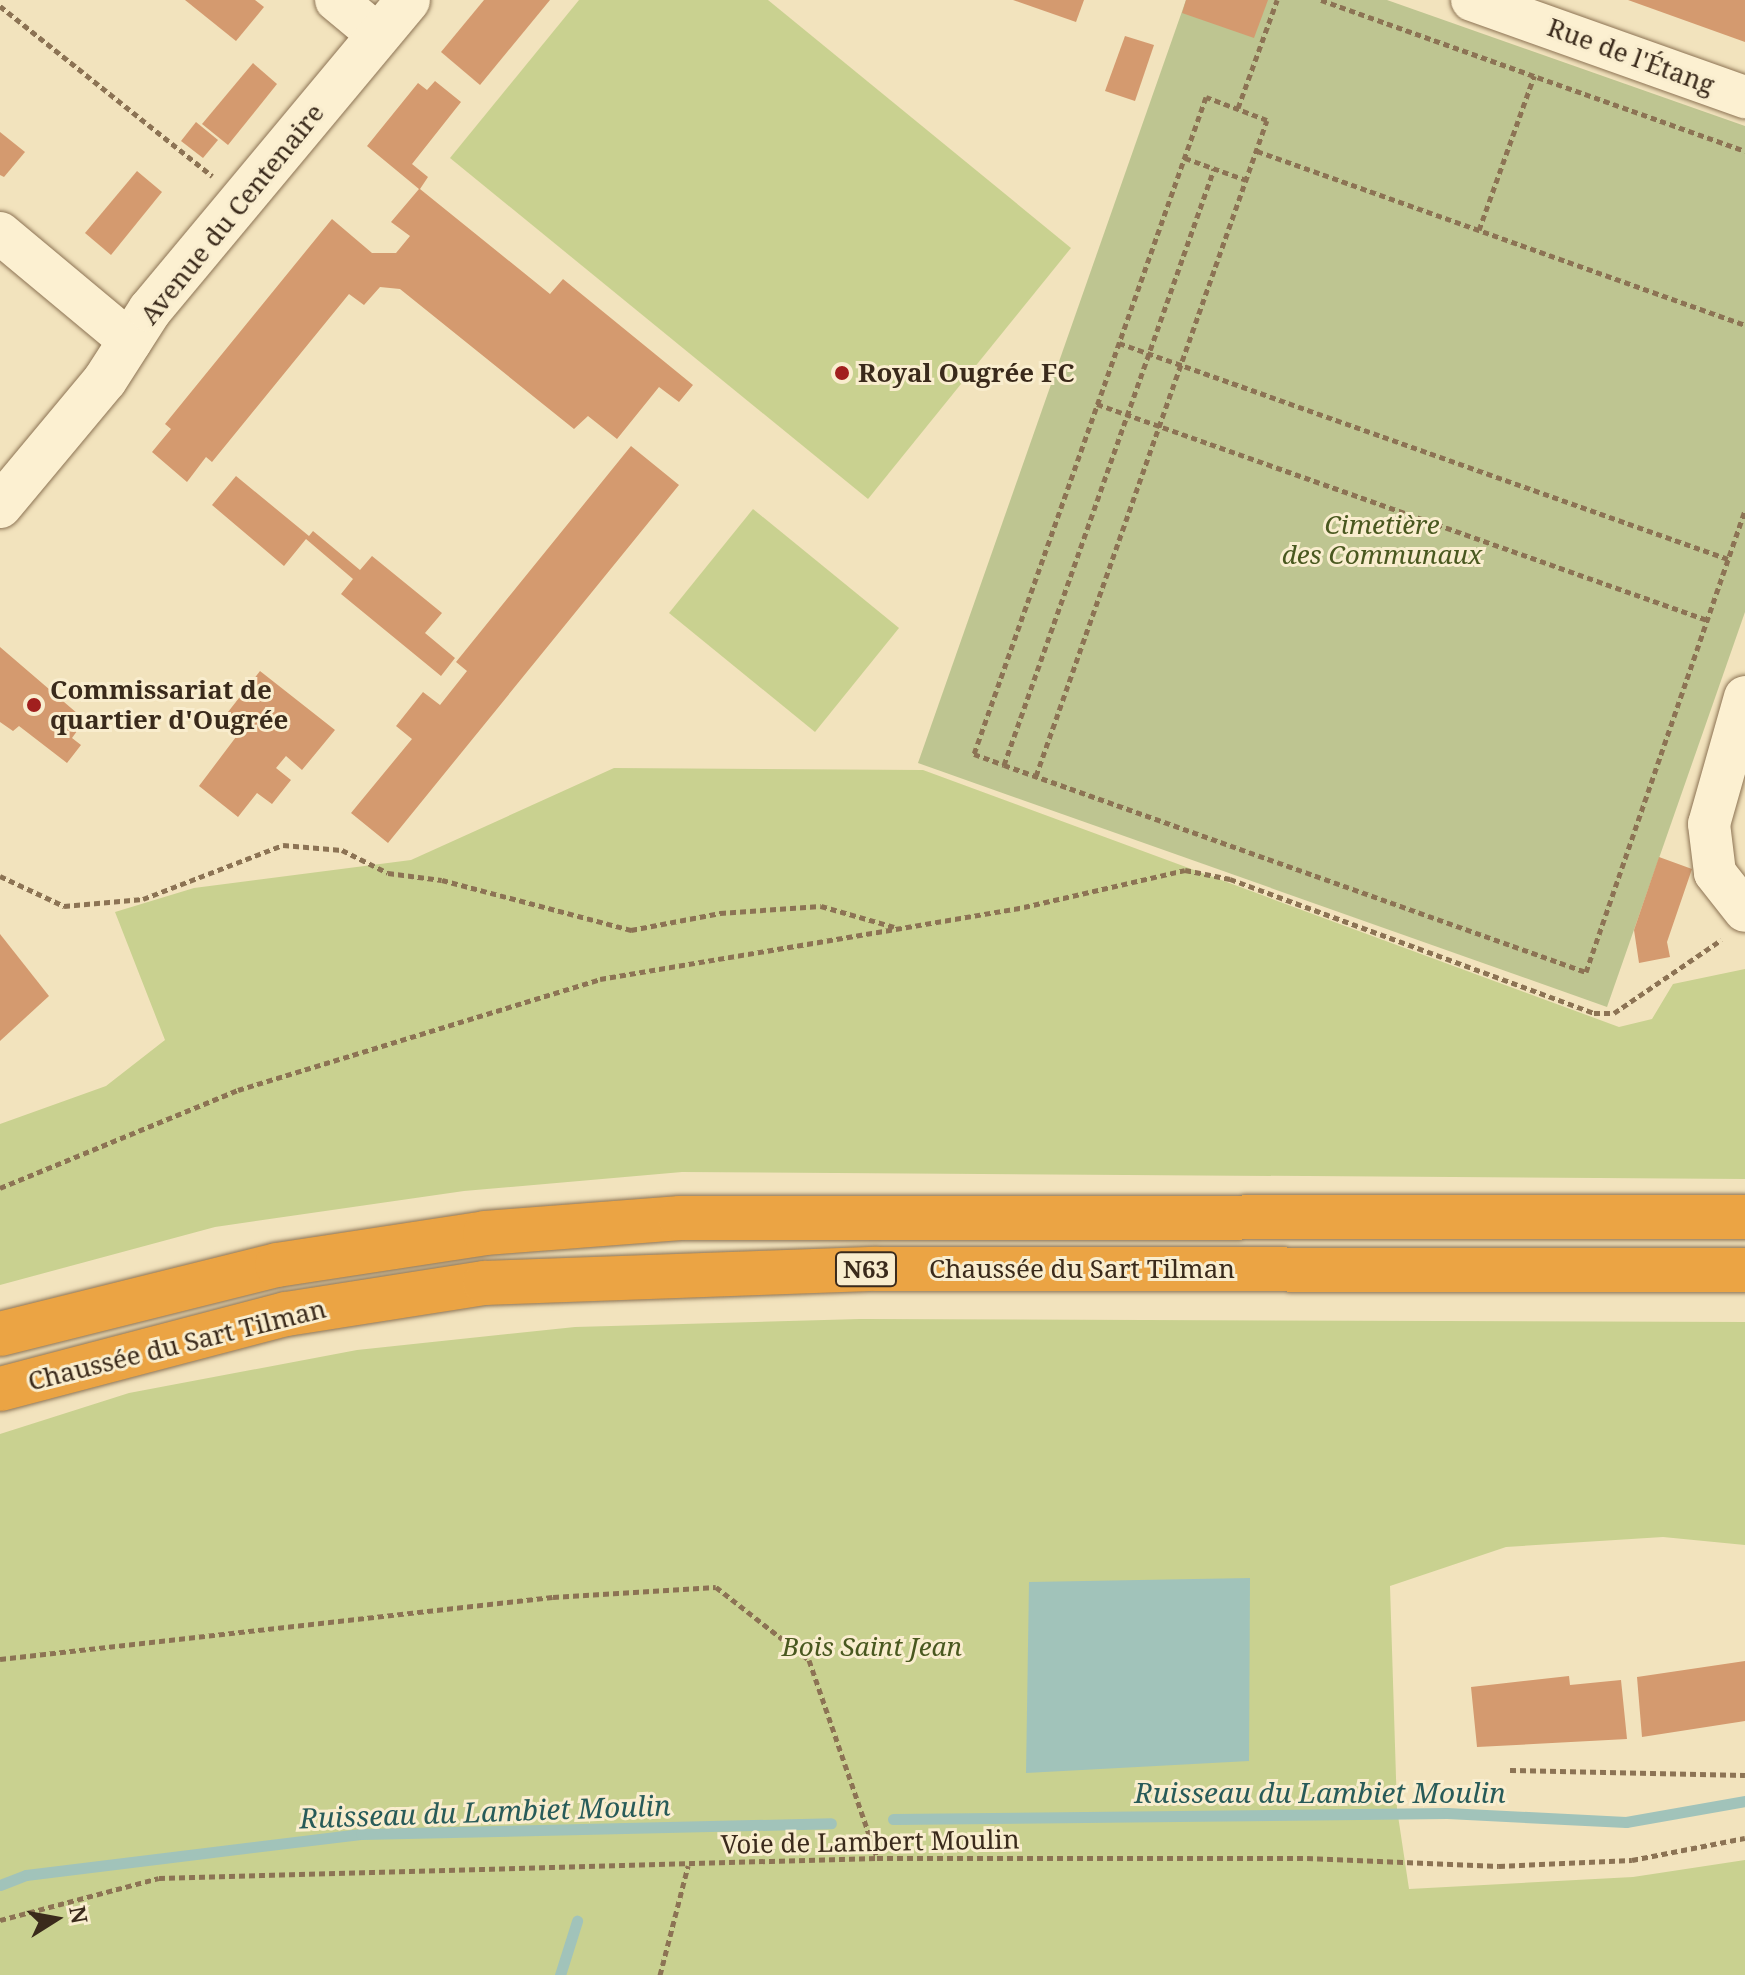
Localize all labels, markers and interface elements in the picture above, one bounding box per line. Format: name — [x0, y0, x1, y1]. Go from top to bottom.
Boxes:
street label: Rue de l'Étang — [1543, 11, 1719, 101]
street label: Avenue du Centenaire — [133, 98, 331, 330]
place label: Royal Ougrée FC — [858, 357, 1075, 389]
marker: Royal Ougrée FC — [833, 364, 851, 382]
park label: Cimetière des Communaux — [1282, 509, 1482, 570]
place label: Commissariat de quartier d'Ougrée — [50, 674, 288, 736]
marker: Commissariat de quartier d'Ougrée — [25, 696, 43, 714]
road number: N63 — [834, 1249, 898, 1289]
street label: Chaussée du Sart Tilman — [929, 1253, 1235, 1285]
street label: Chaussée du Sart Tilman — [25, 1293, 329, 1397]
park label: Bois Saint Jean — [782, 1631, 962, 1663]
water label: Ruisseau du Lambiet Moulin — [1134, 1775, 1506, 1809]
water label: Ruisseau du Lambiet Moulin — [299, 1788, 671, 1834]
street label: Voie de Lambert Moulin — [720, 1824, 1020, 1860]
north arrow — [16, 1879, 96, 1959]
text: N — [63, 1903, 96, 1926]

